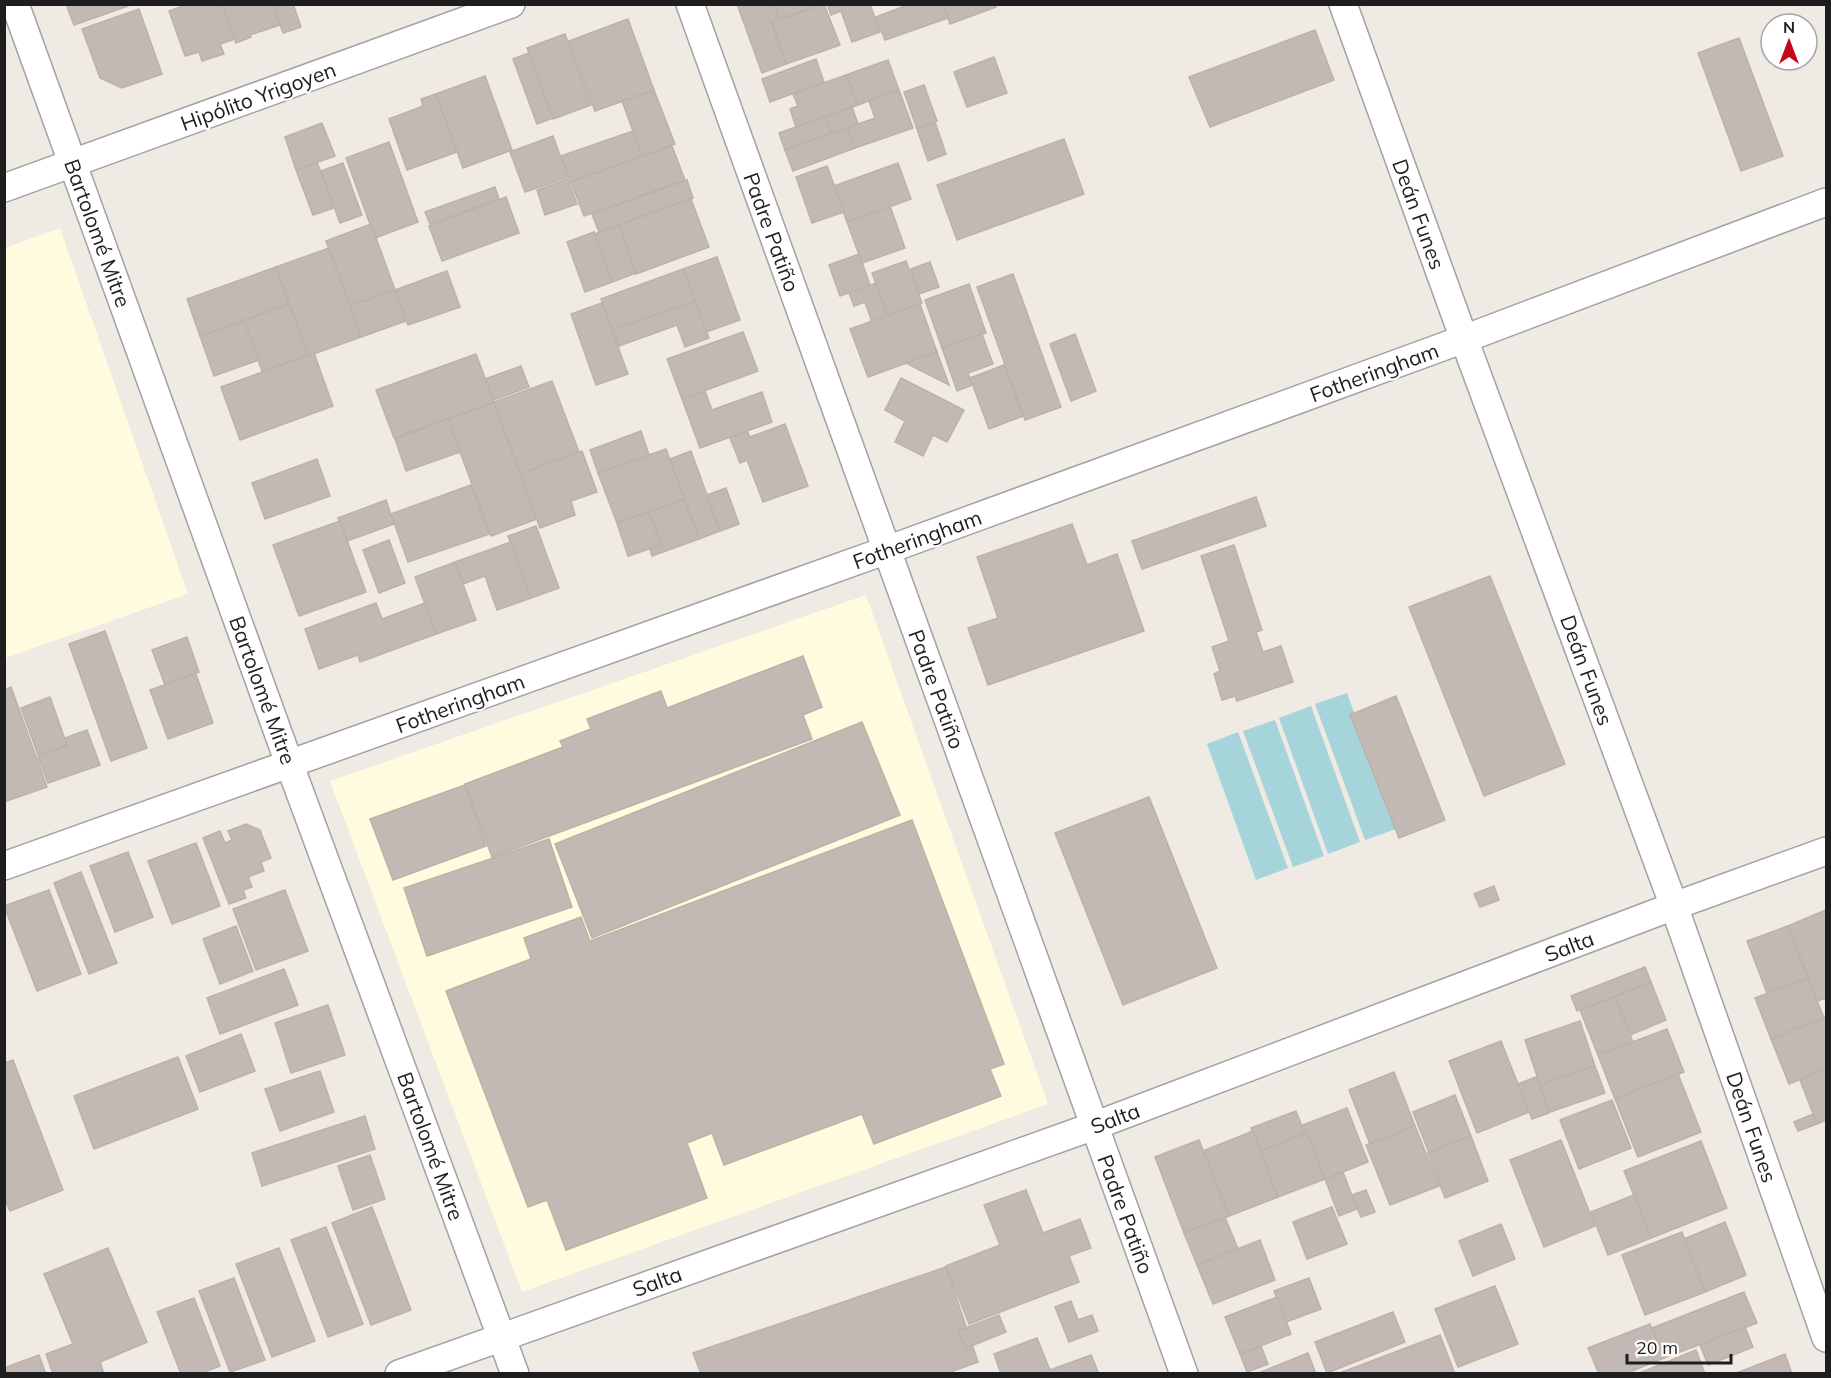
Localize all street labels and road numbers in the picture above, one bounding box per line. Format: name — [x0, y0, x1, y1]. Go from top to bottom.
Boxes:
street label: Hipólito Yrigoyen — [177, 56, 339, 136]
street label: Bartolomé Mitre — [59, 155, 137, 311]
street label: Deán Funes — [1387, 155, 1451, 273]
street label: Padre Patiño — [738, 169, 806, 295]
street label: Fotheringham — [1306, 337, 1442, 407]
street label: Fotheringham — [849, 504, 985, 574]
street label: Deán Funes — [1555, 611, 1619, 729]
street label: Bartolomé Mitre — [224, 612, 302, 768]
street label: Padre Patiño — [903, 626, 971, 752]
street label: Fotheringham — [392, 668, 528, 738]
street label: Salta — [1541, 925, 1597, 967]
street label: Bartolomé Mitre — [392, 1068, 470, 1224]
street label: Deán Funes — [1721, 1068, 1783, 1186]
street label: Salta — [1087, 1097, 1143, 1139]
street label: Padre Patiño — [1092, 1151, 1160, 1277]
street label: Salta — [629, 1260, 685, 1302]

